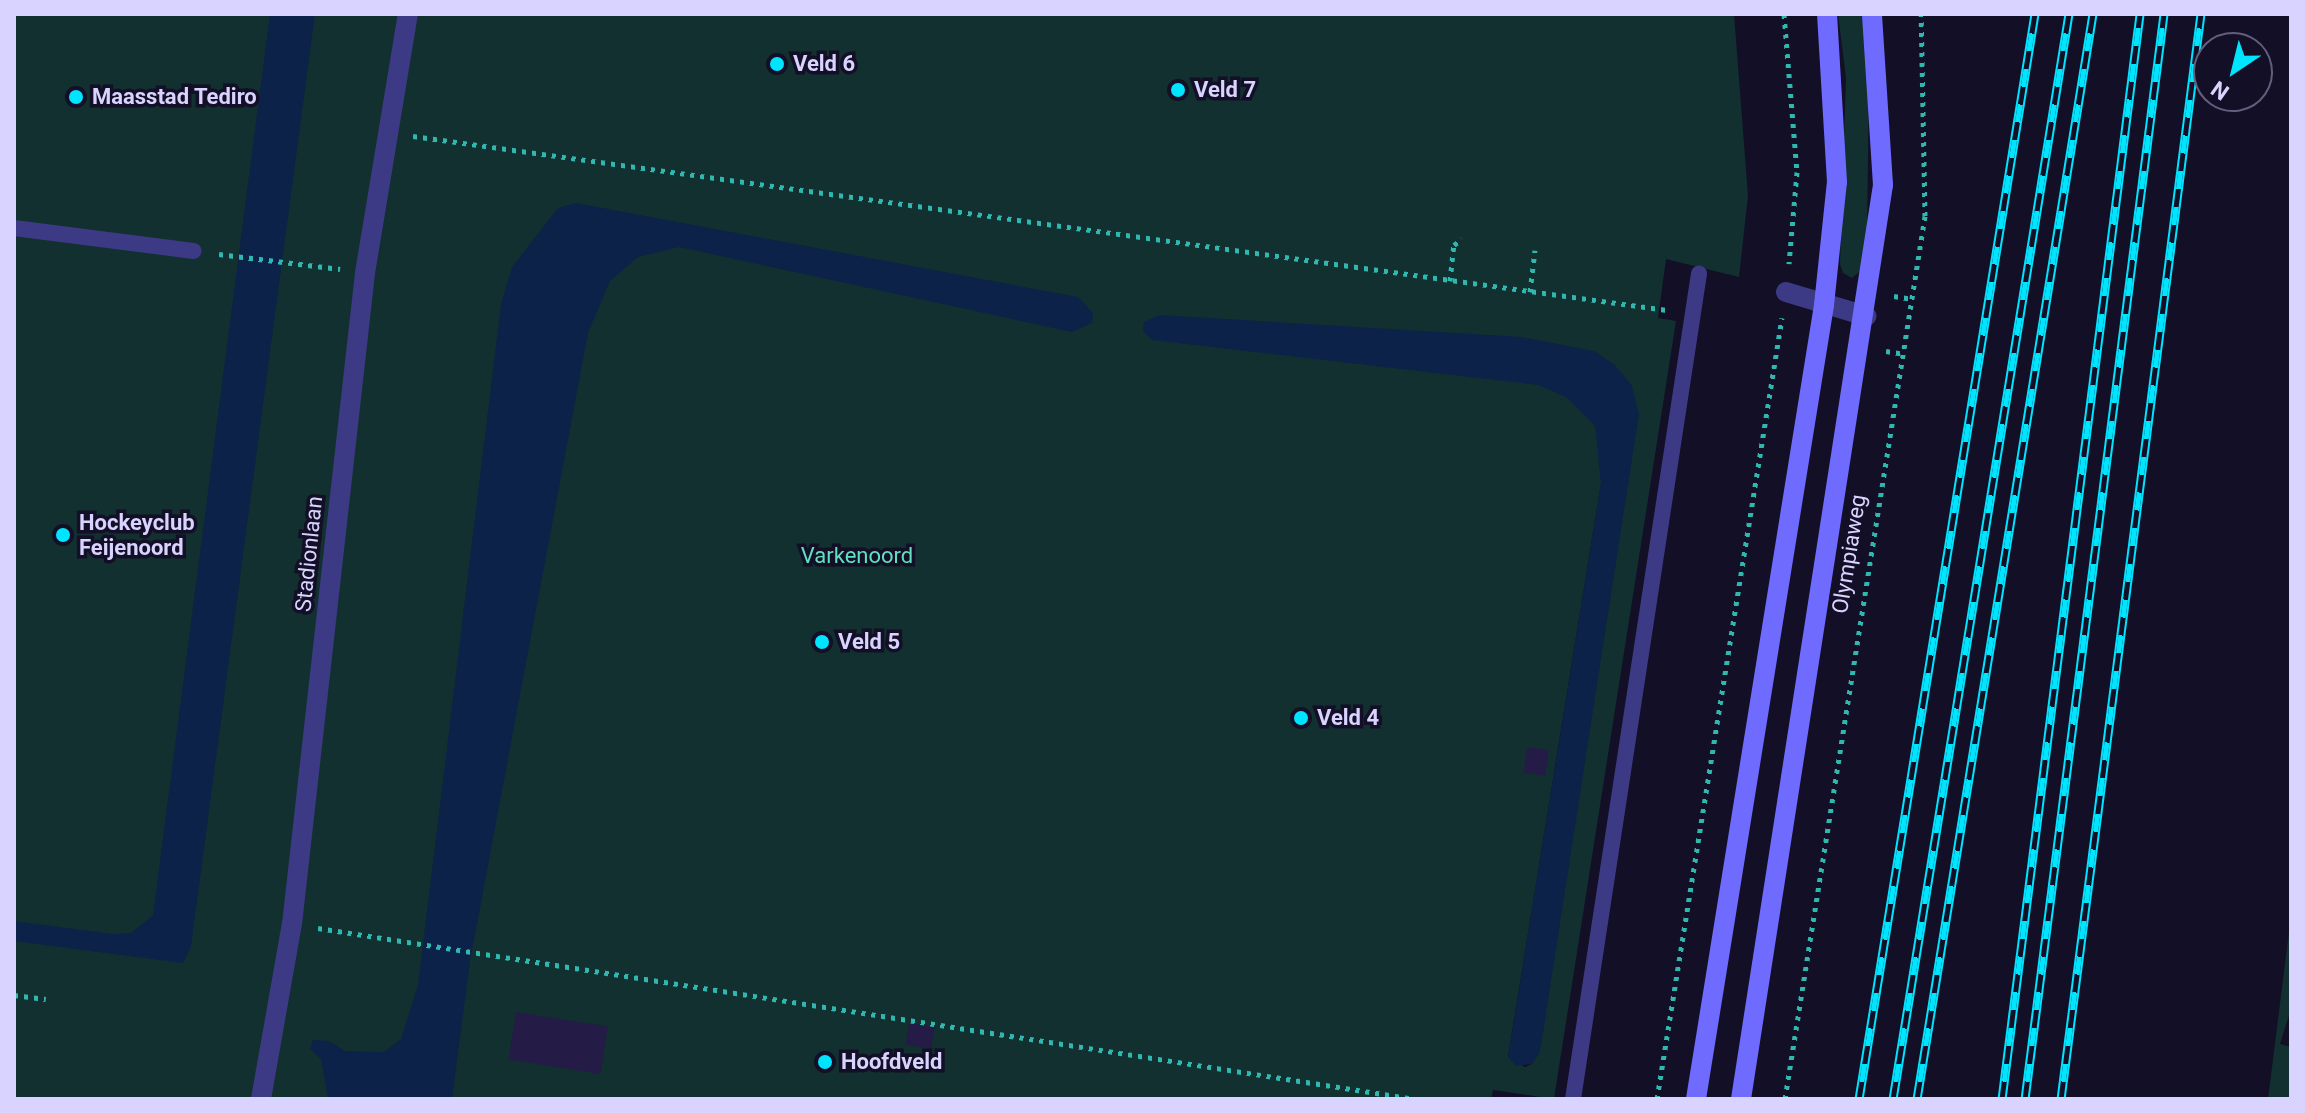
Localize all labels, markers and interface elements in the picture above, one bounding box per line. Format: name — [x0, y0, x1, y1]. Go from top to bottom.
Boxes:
north arrow — [2193, 32, 2273, 112]
place label: Veld 6 — [793, 51, 855, 77]
marker: Veld 6 — [768, 55, 786, 73]
text: N — [2207, 76, 2234, 105]
place label: Veld 7 — [1194, 77, 1256, 103]
marker: Veld 7 — [1169, 81, 1187, 99]
place label: Maasstad Tediro — [92, 84, 257, 110]
marker: Maasstad Tediro — [67, 88, 85, 106]
street label: Olympiaweg — [1827, 492, 1871, 616]
street label: Stadionlaan — [290, 495, 328, 613]
place label: Hockeyclub Feijenoord — [79, 509, 195, 560]
marker: Hockeyclub Feijenoord — [54, 526, 72, 544]
park label: Varkenoord — [801, 543, 913, 569]
place label: Veld 5 — [838, 629, 900, 655]
marker: Veld 5 — [813, 633, 831, 651]
place label: Veld 4 — [1317, 705, 1379, 731]
marker: Veld 4 — [1292, 709, 1310, 727]
place label: Hoofdveld — [841, 1049, 942, 1075]
marker: Hoofdveld — [816, 1053, 834, 1071]

